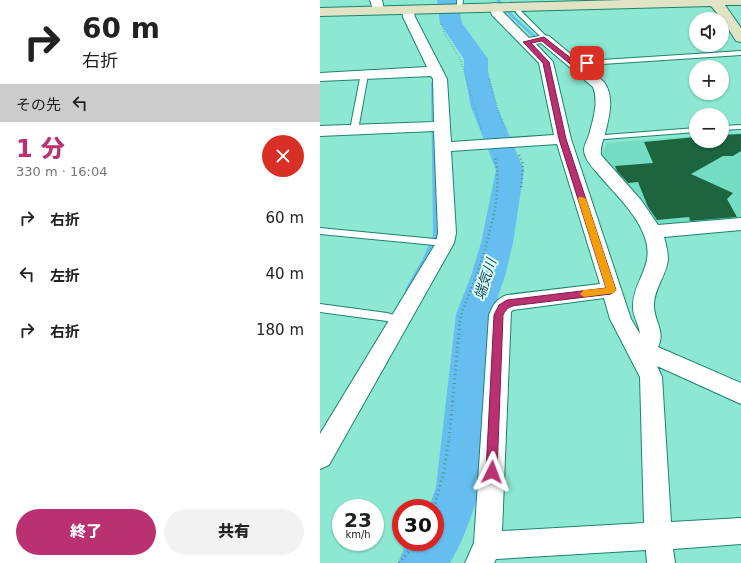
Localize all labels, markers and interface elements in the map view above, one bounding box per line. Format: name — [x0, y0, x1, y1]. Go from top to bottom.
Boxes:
text: 60 m — [82, 12, 160, 45]
map controls — [689, 12, 729, 148]
button: sound — [689, 12, 729, 52]
icon: right — [16, 16, 68, 68]
pin — [570, 46, 604, 80]
text: 右折 — [82, 50, 118, 71]
icon: arrive — [576, 52, 598, 74]
button: + — [689, 60, 729, 100]
icon: left — [69, 92, 91, 114]
text: その先 — [16, 96, 61, 114]
button: − — [689, 108, 729, 148]
text: 1 分 — [16, 135, 65, 163]
button: close — [262, 135, 304, 177]
text: 330 m · 16:04 — [16, 164, 107, 179]
icon: right — [16, 207, 38, 229]
text: 60 m — [266, 209, 304, 227]
text: 右折 — [50, 211, 80, 229]
water label: 端気川 — [471, 255, 500, 301]
icon: left — [16, 263, 38, 285]
text: 40 m — [266, 265, 304, 283]
text: 左折 — [50, 267, 80, 285]
icon: right — [16, 319, 38, 341]
text: 180 m — [256, 321, 304, 339]
text: 右折 — [50, 323, 80, 341]
position arrow — [471, 451, 513, 493]
speed limit sign: 30 — [392, 499, 444, 551]
text: 23 — [344, 508, 372, 532]
button: 終了 — [16, 509, 156, 555]
button: 共有 — [164, 509, 304, 555]
text: km/h — [345, 529, 371, 540]

